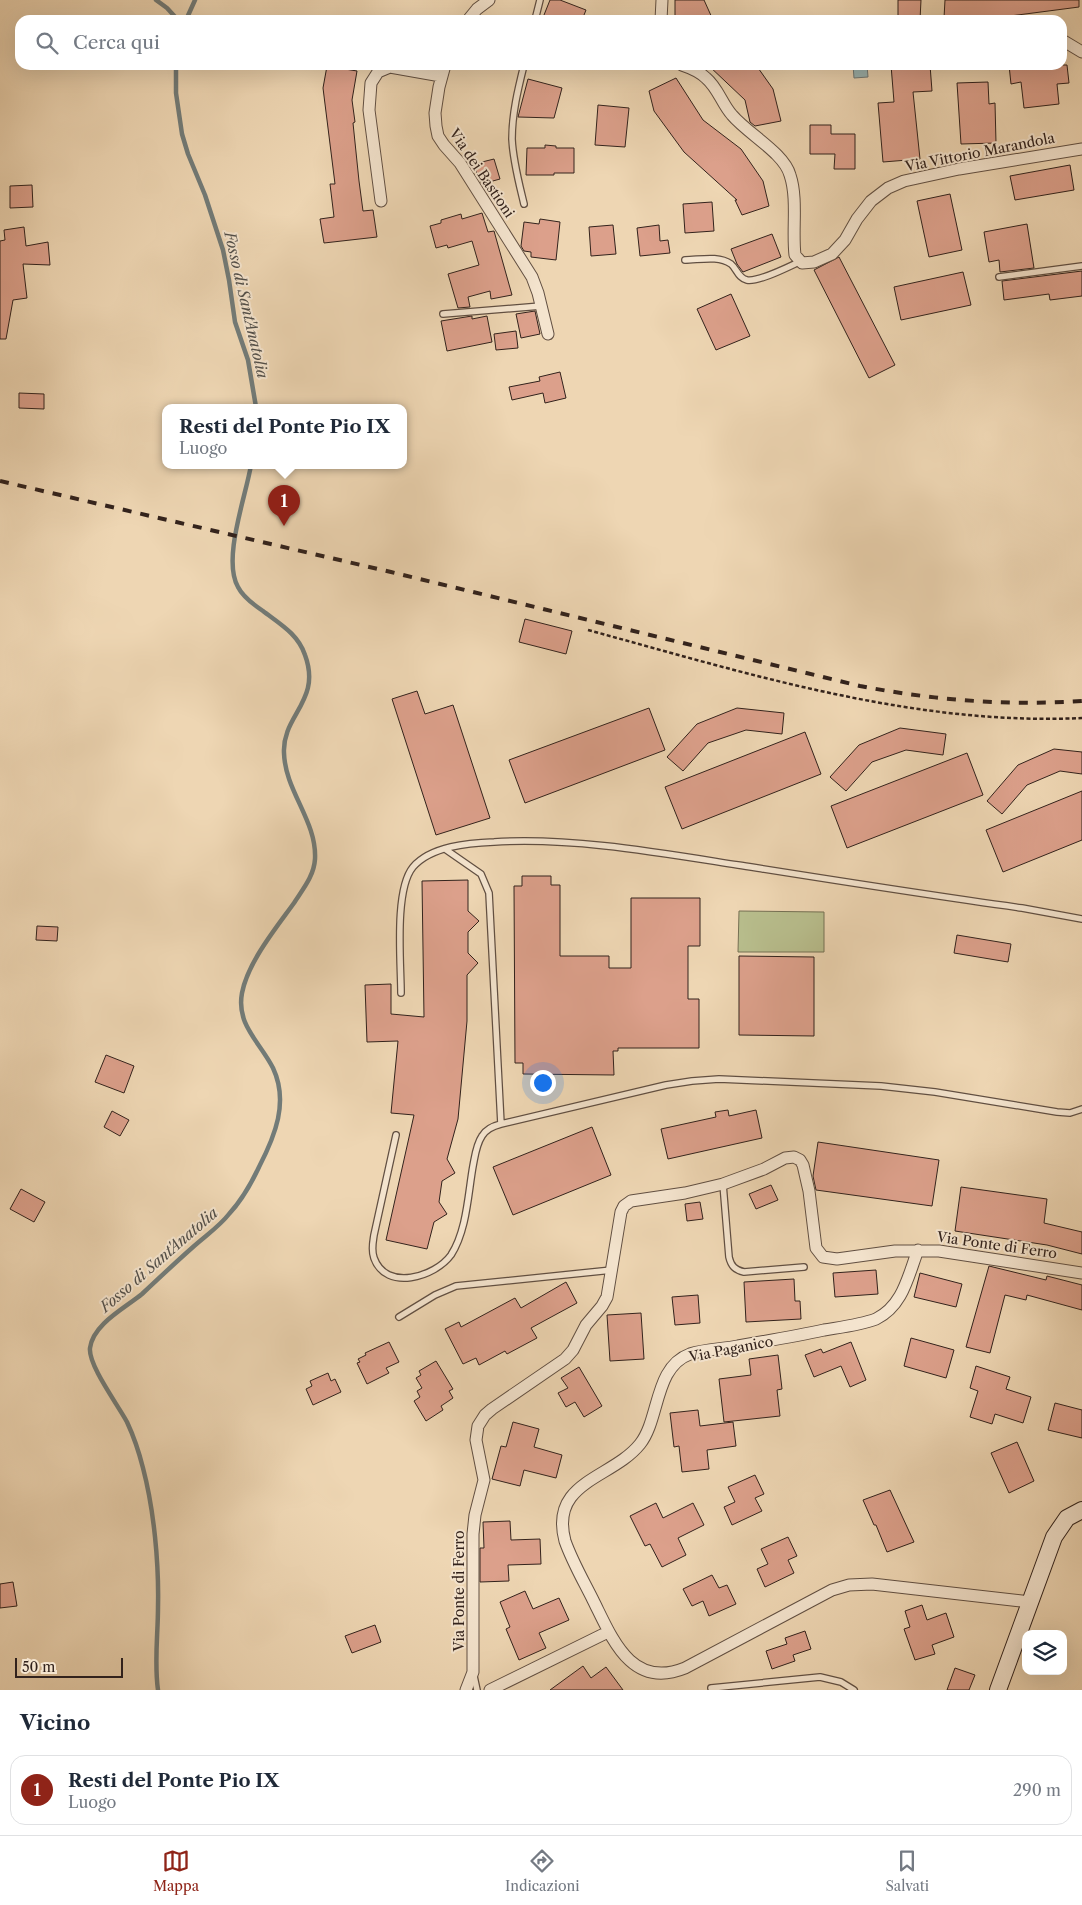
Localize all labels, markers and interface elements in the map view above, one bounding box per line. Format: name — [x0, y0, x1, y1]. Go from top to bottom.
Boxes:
search box — [15, 15, 1067, 70]
icon: search — [33, 29, 61, 57]
text: Cerca qui — [73, 31, 160, 54]
street label: Via dei Bastioni — [445, 124, 518, 221]
street label: Via Vittorio Marandola — [903, 129, 1057, 176]
water label: Fosso di Sant'Anatolia — [220, 229, 273, 380]
popup — [162, 404, 407, 469]
text: Resti del Ponte Pio IX — [179, 415, 390, 438]
text: Luogo — [179, 438, 227, 458]
pin: 1 — [268, 485, 300, 526]
your location — [530, 1070, 556, 1096]
water label: Fosso di Sant'Anatolia — [95, 1203, 222, 1317]
street label: Via Ponte di Ferro — [935, 1228, 1058, 1262]
street label: Via Paganico — [686, 1332, 775, 1366]
street label: Via Ponte di Ferro — [450, 1530, 468, 1653]
map controls — [1022, 1630, 1067, 1675]
button: layers — [1022, 1630, 1067, 1675]
scale bar — [15, 1655, 122, 1678]
text: 50 m — [22, 1658, 55, 1676]
text: Vicino — [20, 1710, 90, 1735]
text: Resti del Ponte Pio IX — [68, 1769, 279, 1792]
text: 1 — [33, 1780, 41, 1800]
text: 290 m — [1013, 1780, 1061, 1800]
text: Luogo — [68, 1792, 116, 1812]
tab: Mappa — [153, 1847, 199, 1895]
tab: Indicazioni — [505, 1847, 580, 1895]
tab: Salvati — [886, 1847, 929, 1895]

